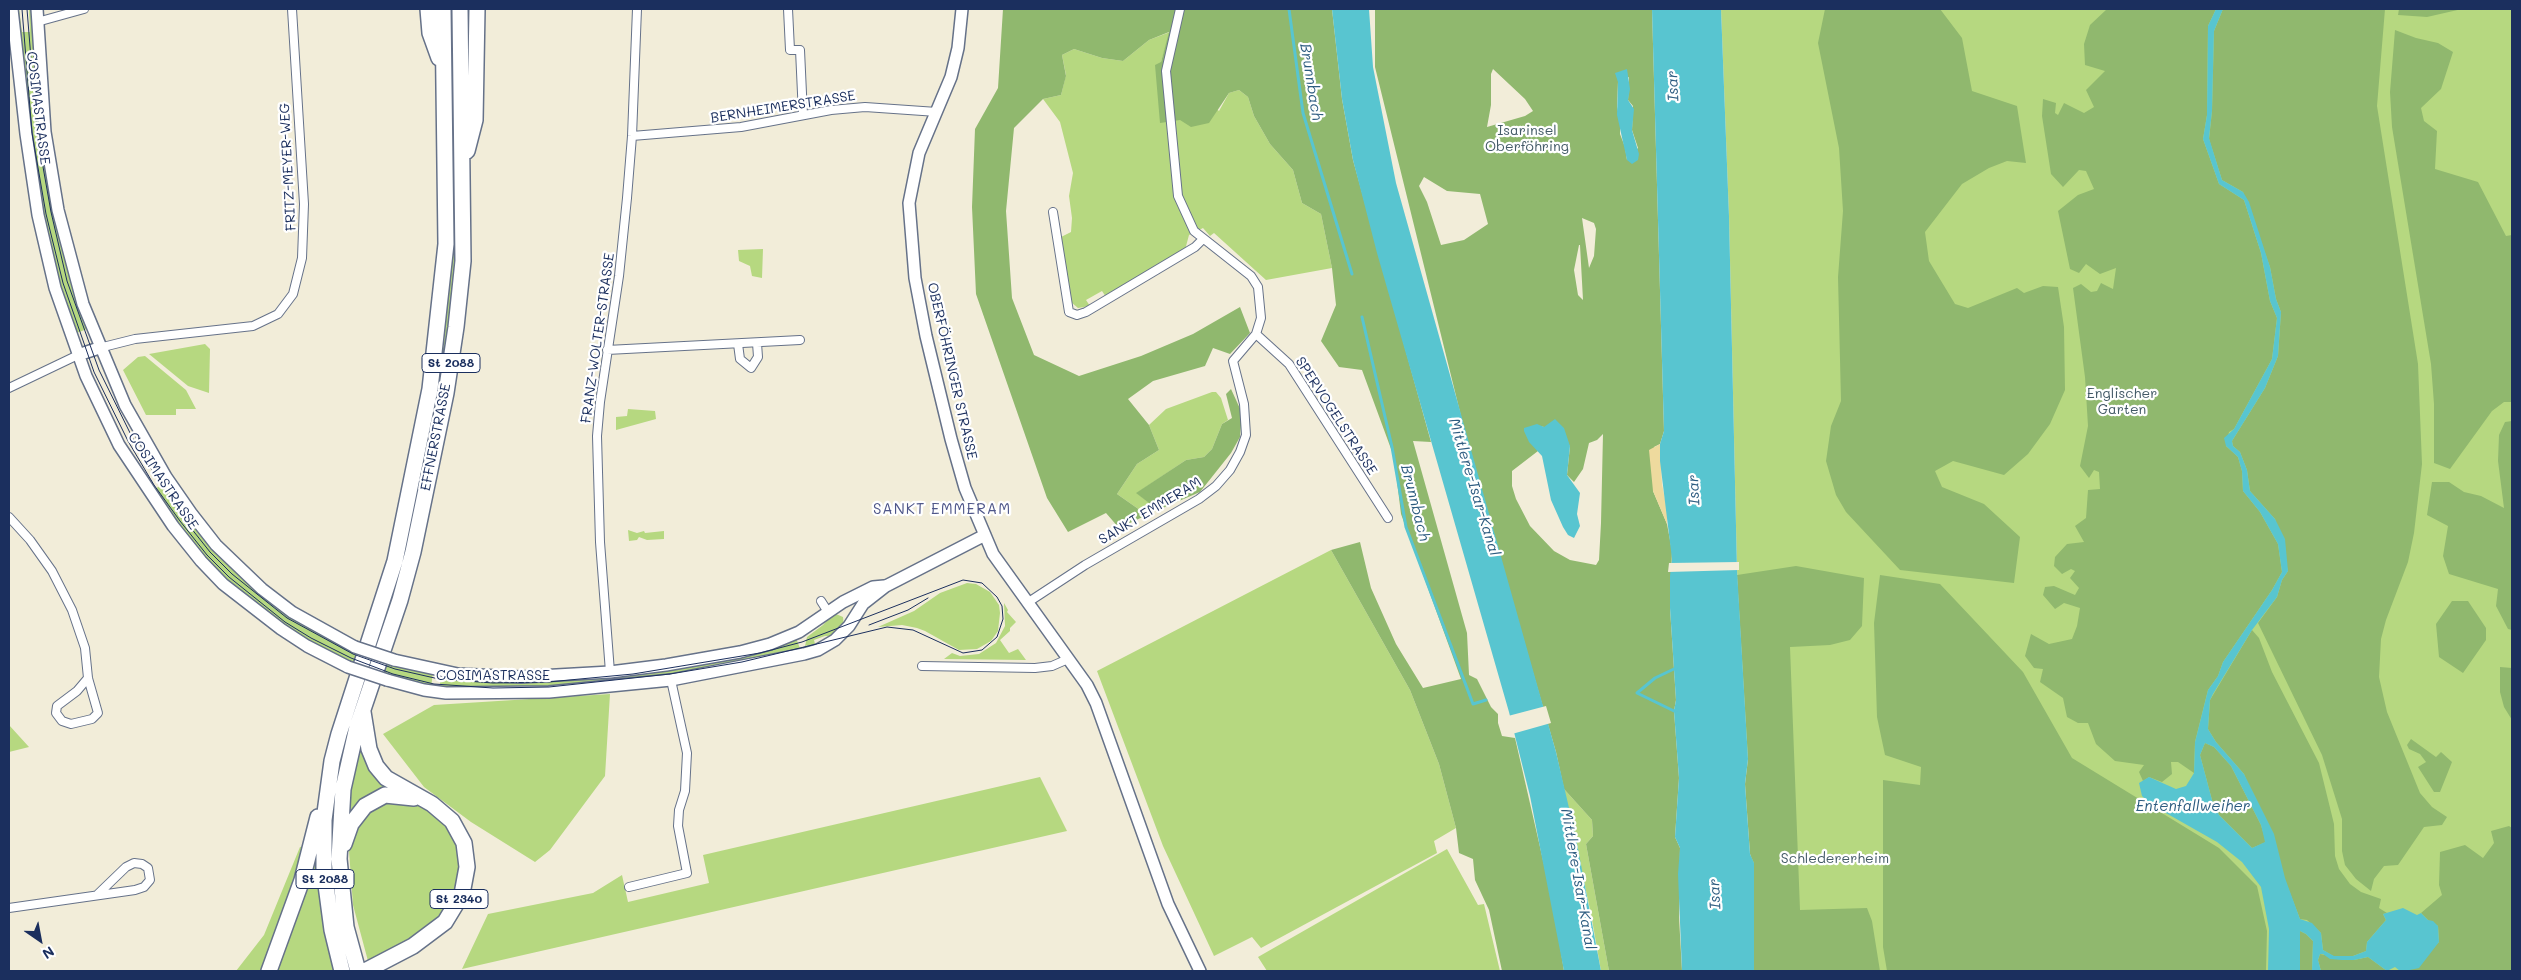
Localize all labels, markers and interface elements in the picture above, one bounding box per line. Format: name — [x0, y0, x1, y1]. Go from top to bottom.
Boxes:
water label: Brunnbach — [1296, 42, 1326, 122]
street label: COSIMASTRASSE — [23, 50, 53, 166]
water label: Isar — [1663, 70, 1683, 102]
street label: BERNHEIMERSTRASSE — [709, 87, 857, 127]
street label: FRITZ-MEYER-WEG — [276, 103, 300, 231]
park label: Isarinsel Oberföhring — [1485, 123, 1569, 156]
street label: FRANZ-WOLTER-STRASSE — [578, 252, 618, 424]
street label: OBERFÖHRINGER STRASSE — [923, 281, 981, 461]
road number: St 2088 — [422, 353, 480, 372]
street label: SPERVOGELSTRASSE — [1292, 354, 1380, 478]
street label: EFFNERSTRASSE — [417, 382, 455, 492]
park label: Englischer Garten — [2087, 386, 2157, 418]
water label: Mittlere-Isar-Kanal — [1445, 416, 1503, 558]
street label: COSIMASTRASSE — [124, 429, 202, 533]
water label: Brunnbach — [1397, 463, 1433, 543]
street label: SANKT EMMERAM — [1096, 474, 1204, 548]
water label: Isar — [1684, 474, 1704, 506]
district label: SANKT EMMERAM — [871, 500, 1013, 518]
street label: COSIMASTRASSE — [436, 668, 550, 684]
water label: Entenfallweiher — [2136, 797, 2250, 815]
water label: Mittlere-Isar-Kanal — [1557, 807, 1599, 951]
park label: Schledererheim — [1781, 851, 1889, 867]
road number: St 2088 — [296, 870, 354, 889]
water label: Isar — [1705, 878, 1725, 910]
road number: St 2340 — [430, 890, 488, 909]
north arrow — [15, 915, 65, 965]
text: N — [39, 942, 58, 964]

